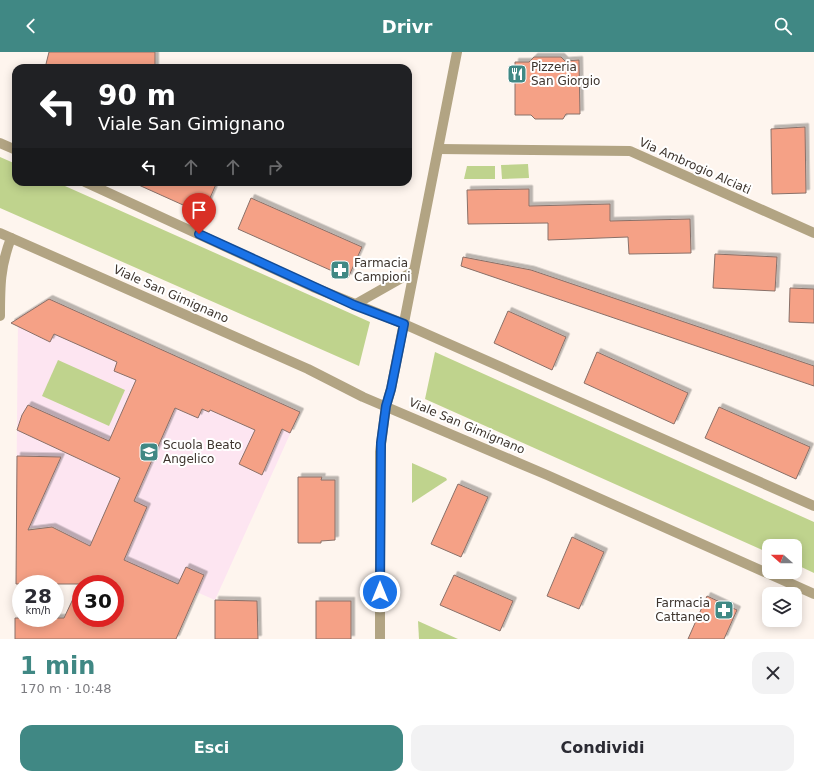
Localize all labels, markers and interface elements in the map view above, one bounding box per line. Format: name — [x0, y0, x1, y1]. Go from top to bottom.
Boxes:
icon: back — [20, 15, 42, 37]
icon: search — [772, 15, 794, 37]
text: Drivr — [382, 16, 432, 37]
place label: Pizzeria San Giorgio — [531, 60, 600, 88]
restaurant icon: Pizzeria San Giorgio — [506, 63, 528, 85]
text: 90 m — [98, 79, 176, 112]
icon: left — [32, 80, 84, 132]
text: Viale San Gimignano — [98, 113, 285, 134]
street label: Via Ambrogio Alciati — [637, 135, 753, 197]
icon: left — [138, 156, 160, 178]
icon: ahead — [180, 156, 202, 178]
icon: ahead — [222, 156, 244, 178]
icon: right — [264, 156, 286, 178]
pin — [182, 193, 216, 234]
icon: arrive — [188, 199, 210, 221]
place label: Farmacia Campioni — [354, 256, 411, 284]
pharmacy icon: Farmacia Campioni — [329, 259, 351, 281]
street label: Viale San Gimignano — [111, 262, 231, 326]
street label: Viale San Gimignano — [407, 395, 527, 457]
place label: Scuola Beato Angelico — [163, 438, 242, 466]
school or university icon: Scuola Beato Angelico — [138, 441, 160, 463]
north arrow — [762, 539, 802, 579]
map controls — [762, 539, 802, 627]
position arrow — [359, 571, 401, 613]
speed limit sign: 30 — [72, 575, 124, 627]
text: 28 — [24, 584, 52, 608]
button: layers — [762, 587, 802, 627]
place label: Farmacia Cattaneo — [655, 596, 710, 624]
pharmacy icon: Farmacia Cattaneo — [713, 599, 735, 621]
text: km/h — [25, 605, 51, 616]
text: 1 min — [20, 652, 95, 680]
button: close — [752, 652, 794, 694]
text: 170 m · 10:48 — [20, 681, 111, 696]
button: Esci — [20, 725, 403, 771]
button: Condividi — [411, 725, 794, 771]

